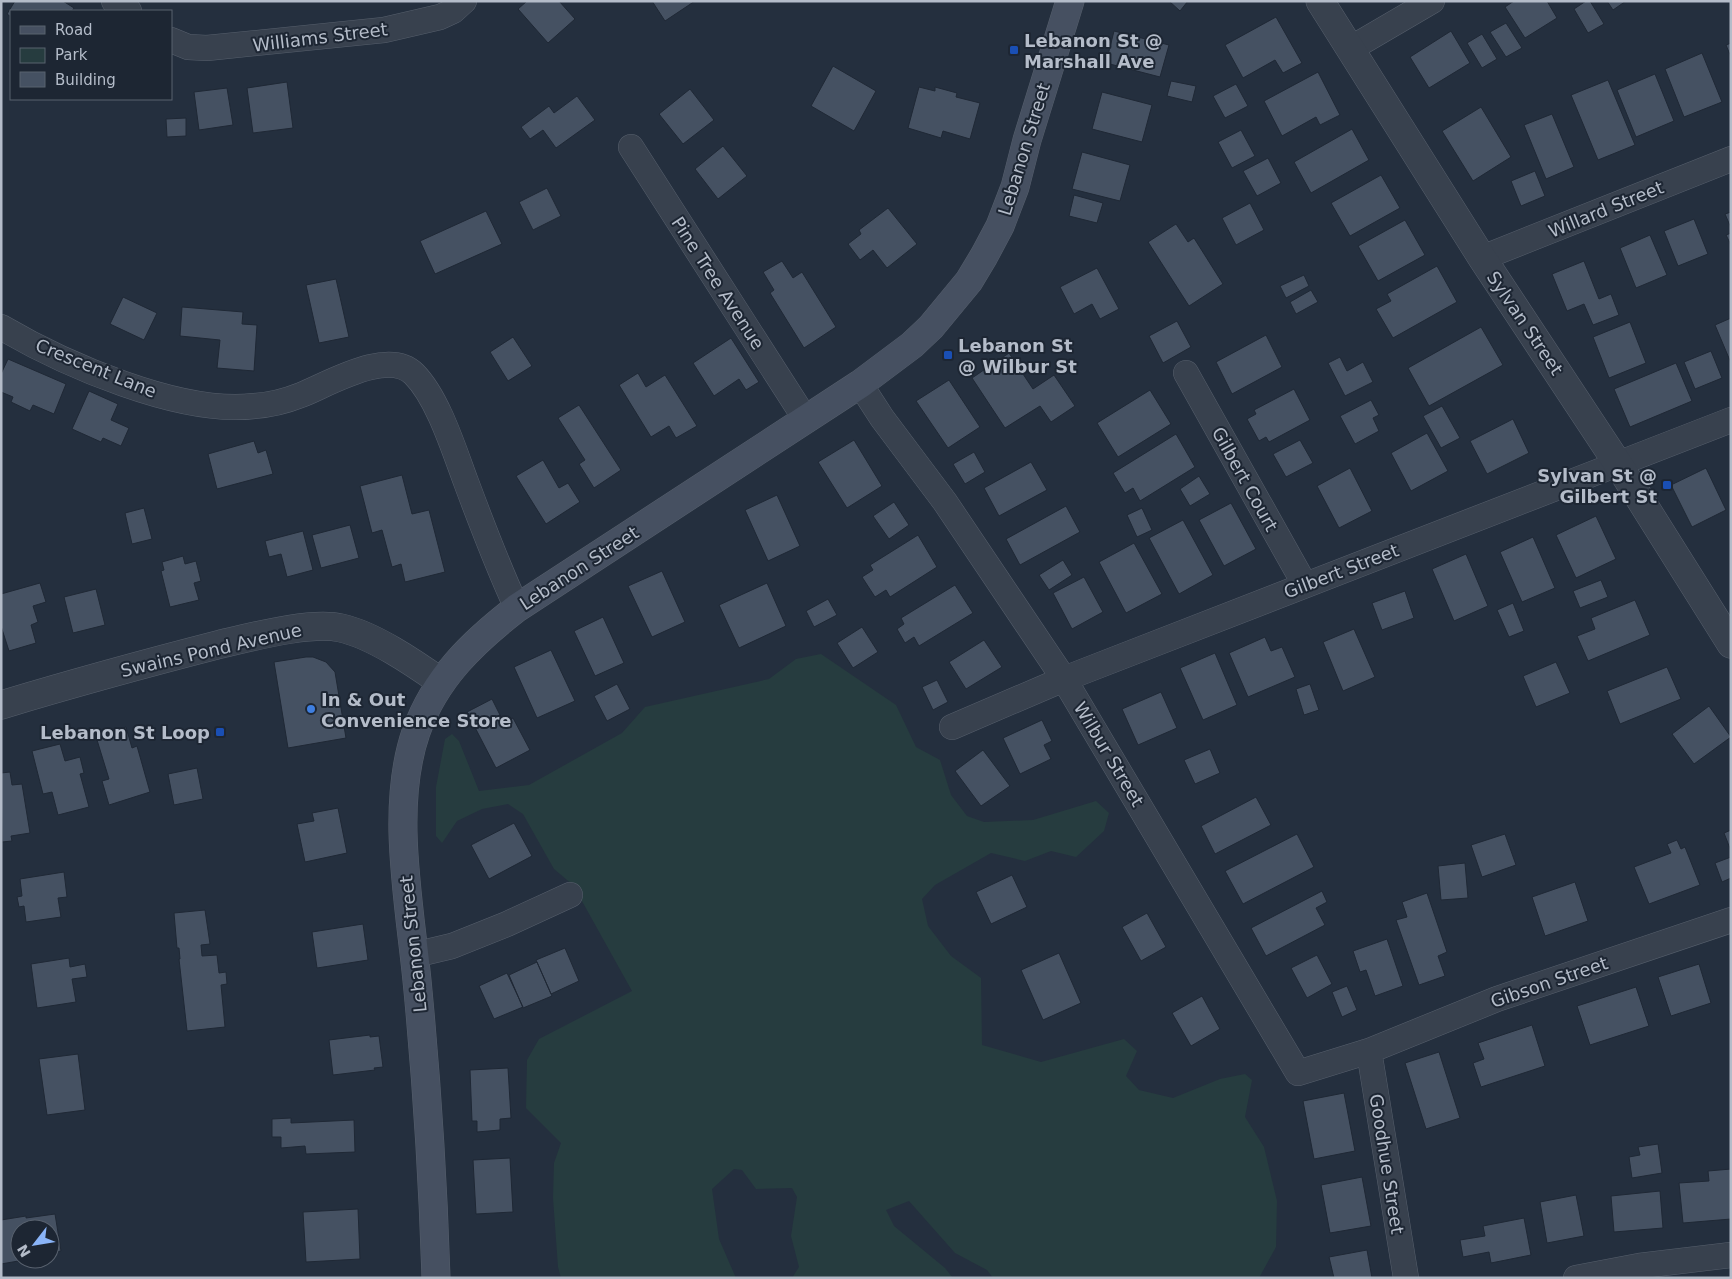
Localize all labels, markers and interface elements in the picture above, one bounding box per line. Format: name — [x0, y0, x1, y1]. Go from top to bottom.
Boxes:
legend — [10, 10, 172, 100]
street label: Williams Street — [251, 18, 389, 56]
text: Road — [55, 21, 93, 39]
place label: Lebanon St @ Marshall Ave — [1024, 30, 1163, 72]
marker: Lebanon St @ Marshall Ave — [1008, 44, 1020, 56]
text: Park — [55, 46, 88, 64]
text: Building — [55, 71, 116, 89]
street label: Lebanon Street — [994, 80, 1054, 218]
street label: Willard Street — [1545, 176, 1667, 242]
street label: Pine Tree Avenue — [667, 213, 769, 353]
street label: Sylvan Street — [1483, 267, 1567, 379]
street label: Crescent Lane — [32, 334, 160, 402]
place label: Lebanon St @ Wilbur St — [958, 335, 1077, 377]
marker: Lebanon St @ Wilbur St — [942, 349, 954, 361]
street label: Gilbert Court — [1208, 423, 1282, 535]
place label: Sylvan St @ Gilbert St — [1537, 465, 1657, 507]
marker: Sylvan St @ Gilbert St — [1661, 479, 1673, 491]
street label: Lebanon Street — [516, 522, 642, 614]
street label: Gilbert Street — [1281, 539, 1401, 603]
street label: Swains Pond Avenue — [118, 619, 304, 681]
place label: In & Out Convenience Store — [321, 689, 512, 731]
street label: Wilbur Street — [1070, 698, 1148, 810]
marker: In & Out Convenience Store — [305, 703, 317, 715]
place label: Lebanon St Loop — [40, 722, 210, 743]
marker: Lebanon St Loop — [214, 726, 226, 738]
street label: Lebanon Street — [395, 875, 431, 1013]
street label: Gibson Street — [1488, 952, 1610, 1012]
street label: Goodhue Street — [1366, 1092, 1408, 1236]
north arrow — [10, 1219, 60, 1269]
text: N — [14, 1242, 34, 1260]

